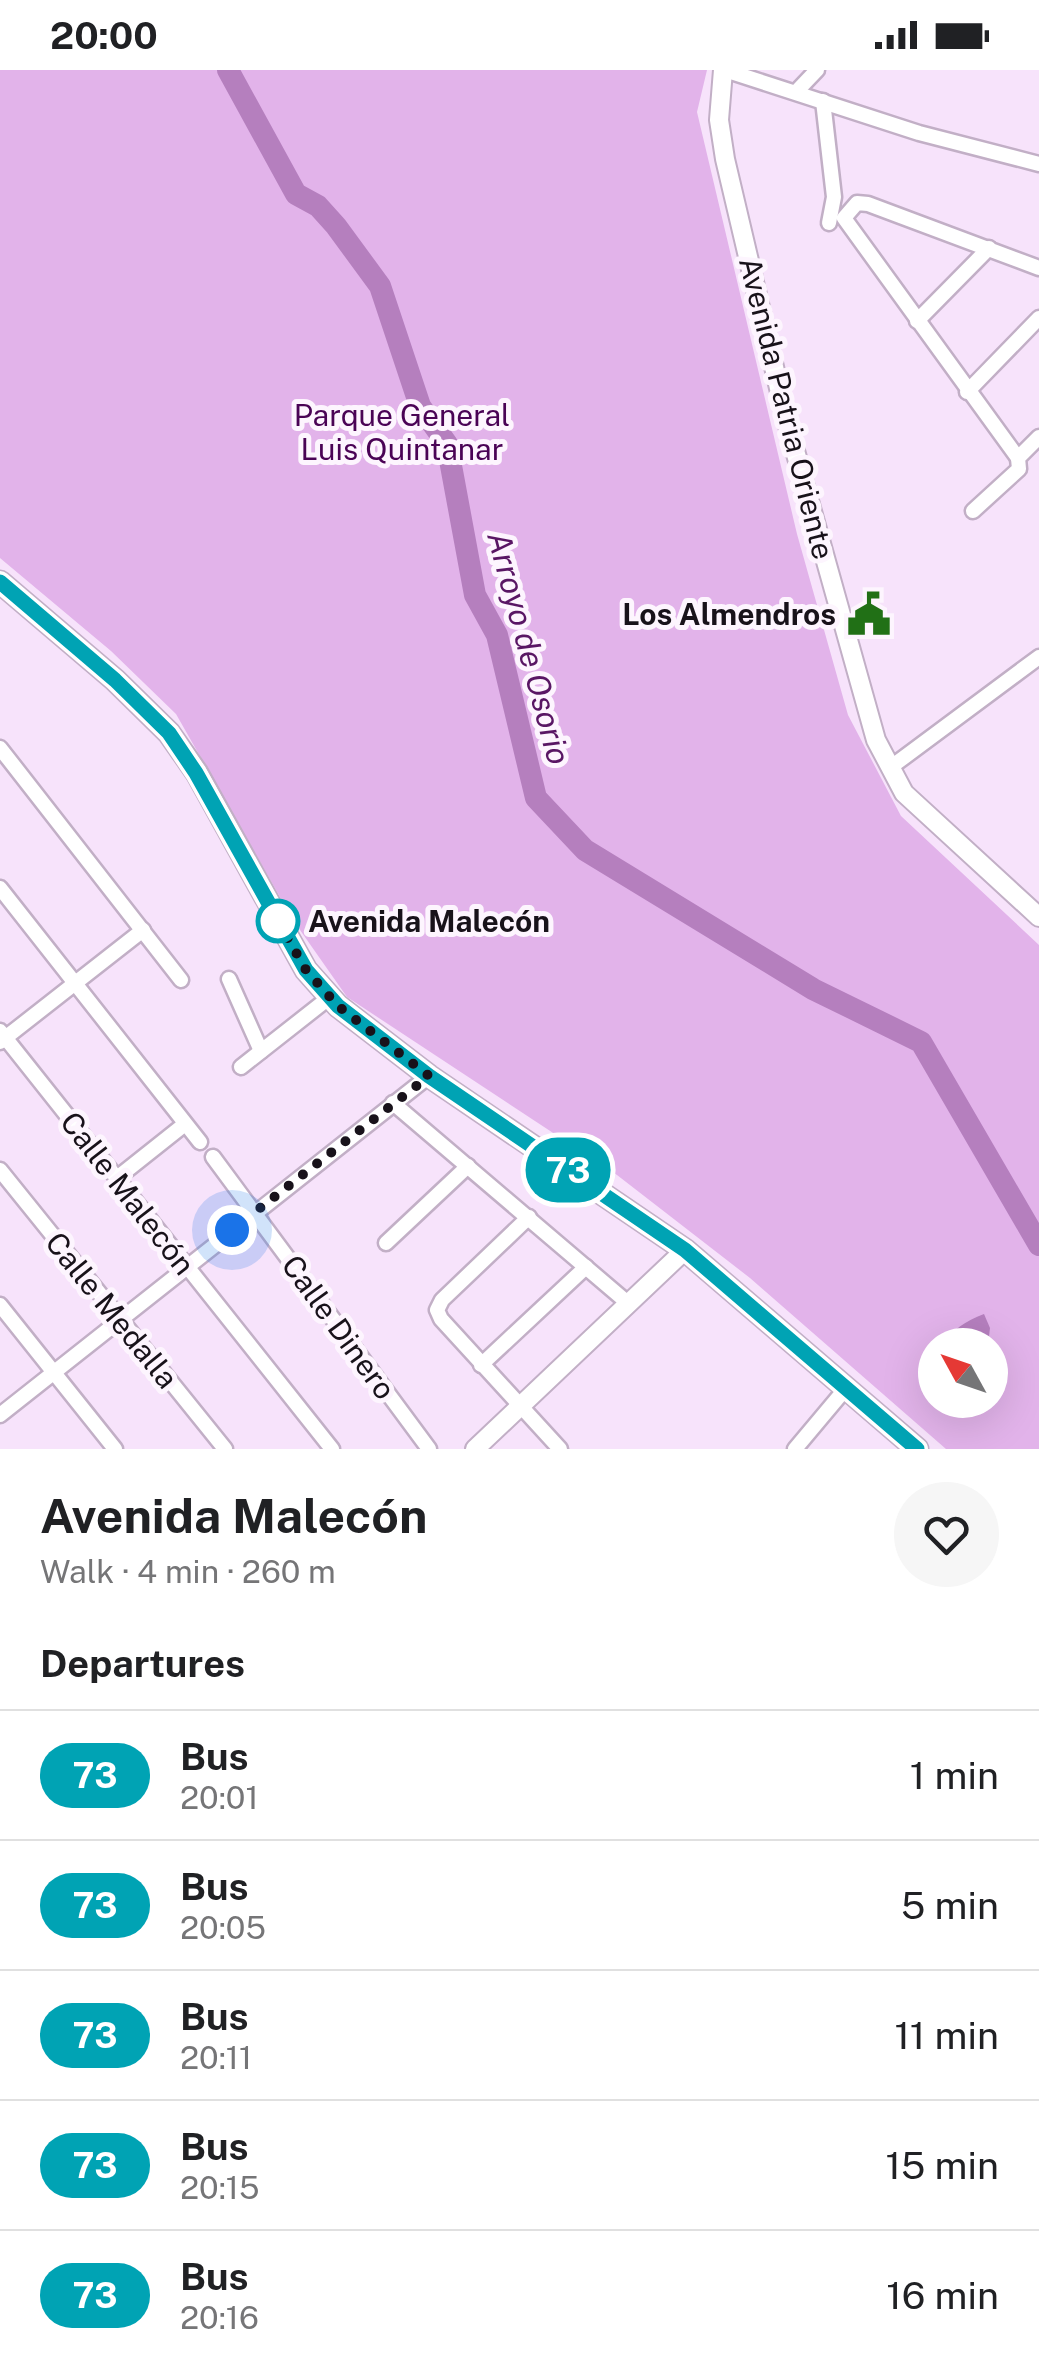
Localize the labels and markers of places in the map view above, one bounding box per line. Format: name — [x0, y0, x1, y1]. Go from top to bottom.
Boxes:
public building icon: Los Almendros — [845, 590, 893, 638]
place label: Los Almendros — [622, 596, 836, 632]
marker: Avenida Malecón — [257, 900, 299, 942]
place label: Avenida Malecón — [308, 903, 550, 939]

